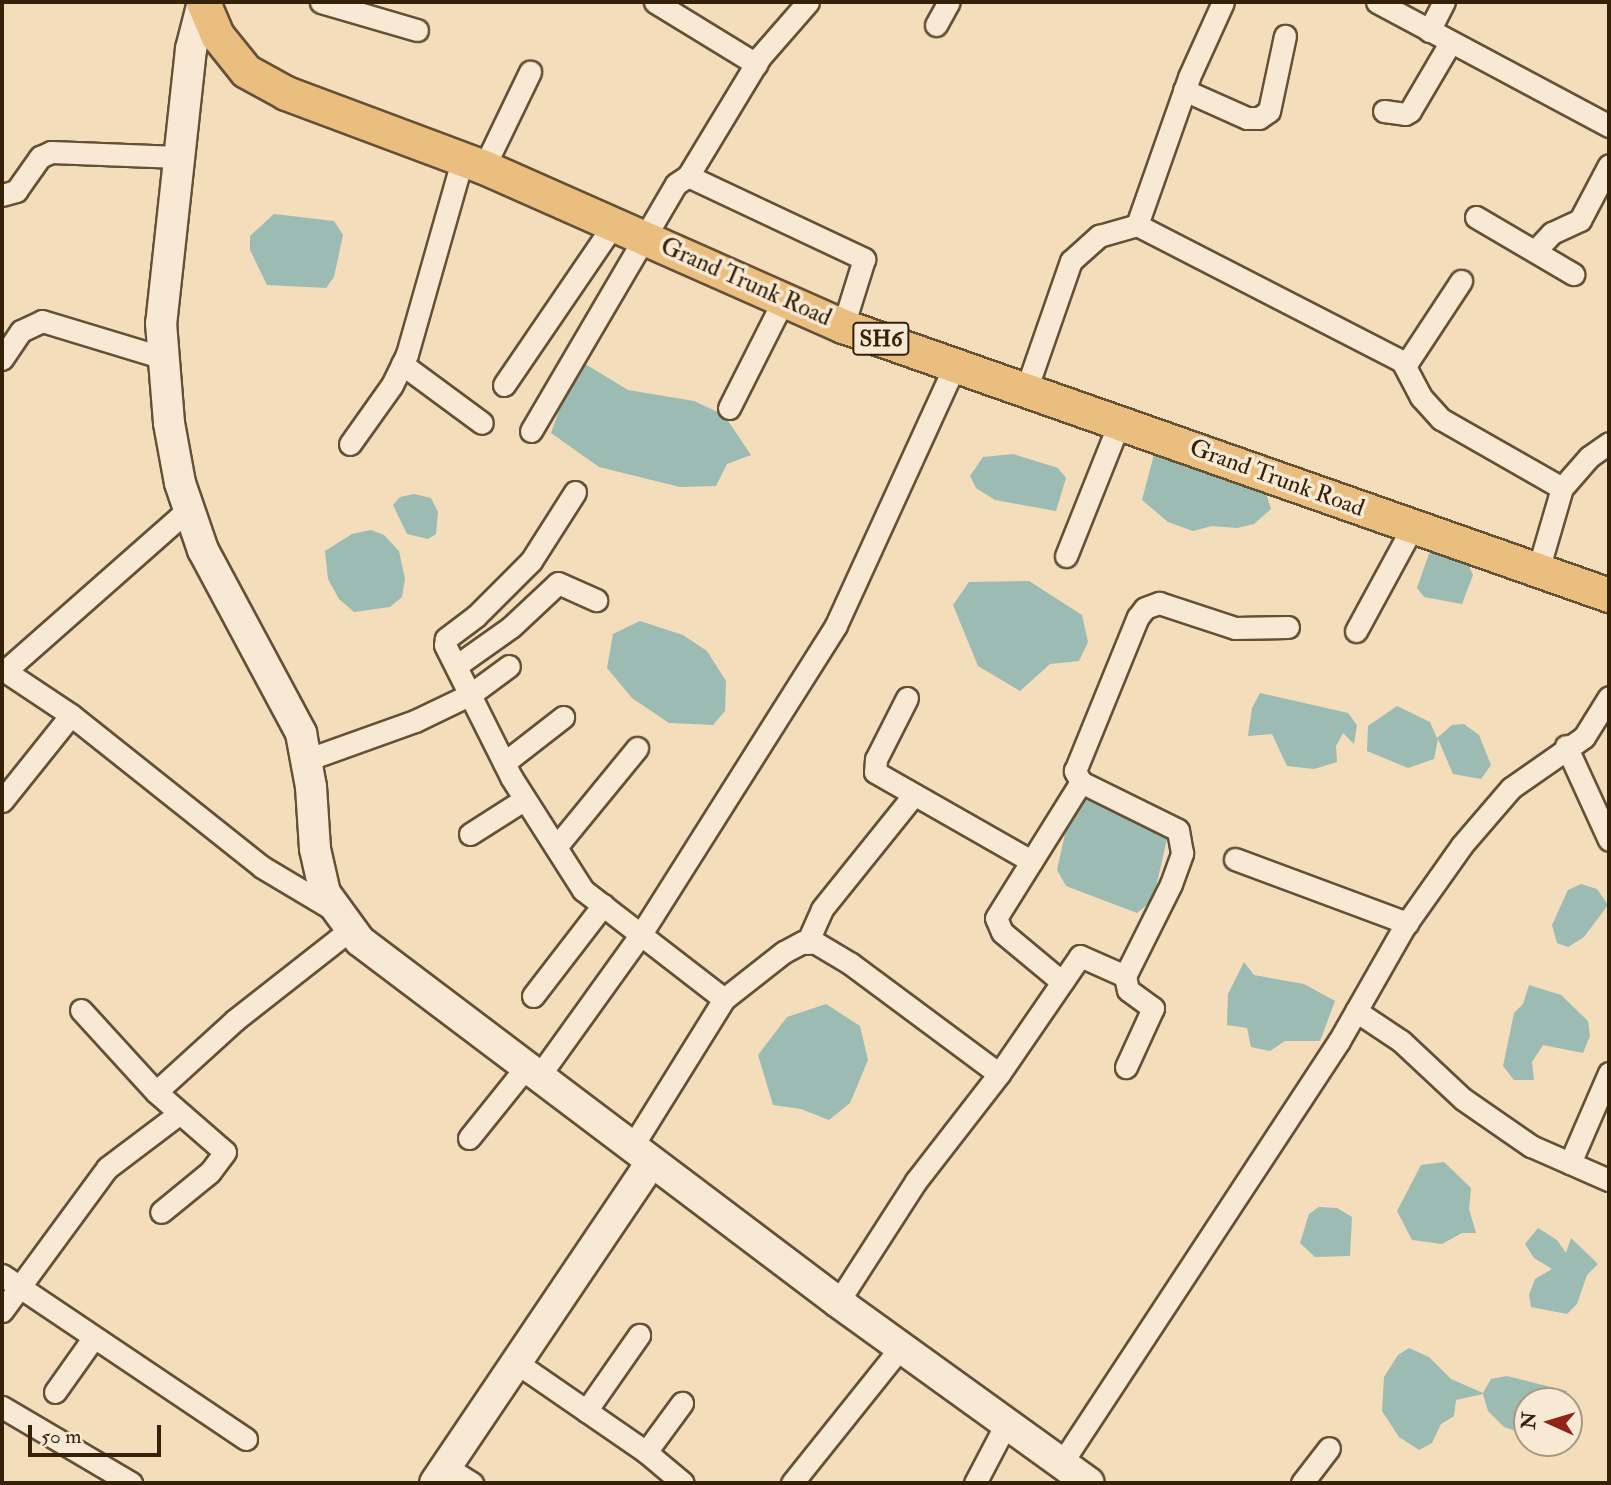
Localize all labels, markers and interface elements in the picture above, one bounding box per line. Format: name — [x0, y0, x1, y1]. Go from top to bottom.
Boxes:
street label: Grand Trunk Road — [656, 231, 836, 333]
road number: SH6 — [851, 320, 911, 358]
street label: Grand Trunk Road — [1186, 433, 1368, 523]
north arrow — [1513, 1387, 1583, 1457]
text: N — [1516, 1411, 1542, 1430]
scale bar — [32, 1412, 164, 1456]
text: 50 m — [41, 1423, 82, 1450]

